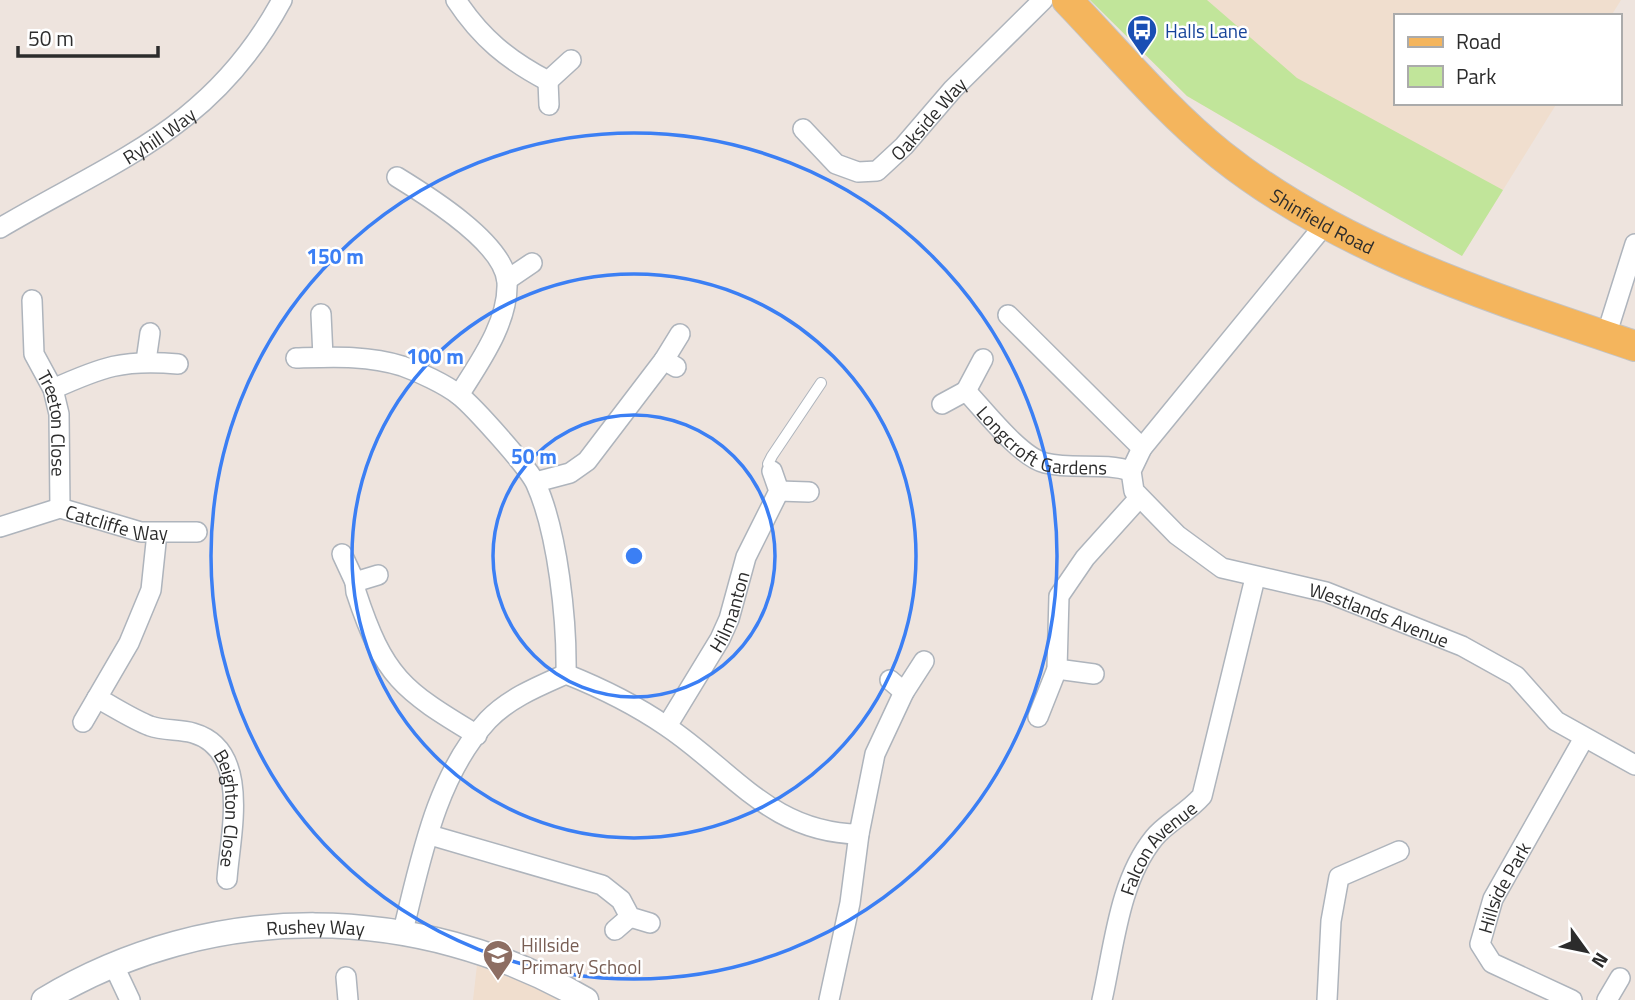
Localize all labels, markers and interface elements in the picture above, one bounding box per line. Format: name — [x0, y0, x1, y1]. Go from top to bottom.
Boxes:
bus stop icon: Halls Lane — [1125, 13, 1159, 57]
scale bar — [18, 14, 158, 58]
legend — [1394, 14, 1621, 105]
place label: Halls Lane — [1165, 16, 1248, 45]
text: 50 m — [28, 22, 74, 54]
text: Road — [1456, 25, 1501, 57]
text: Park — [1456, 60, 1496, 92]
street label: Oakside Way — [883, 69, 973, 167]
street label: Ryhill Way — [117, 100, 202, 171]
street label: Shinfield Road — [1265, 180, 1380, 261]
text: 150 m — [306, 240, 364, 272]
text: 100 m — [406, 340, 464, 372]
street label: Treeton Close — [31, 365, 74, 477]
street label: Longcroft Gardens — [970, 399, 1108, 481]
text: 50 m — [511, 440, 557, 472]
street label: Catcliffe Way — [62, 496, 168, 547]
centre of rings — [622, 544, 646, 568]
street label: Hilmanton — [701, 568, 756, 657]
street label: Westlands Avenue — [1307, 574, 1454, 654]
street label: Beighton Close — [207, 743, 248, 869]
street label: Falcon Avenue — [1112, 793, 1203, 899]
street label: Hillside Park — [1469, 836, 1537, 937]
street label: Rushey Way — [265, 911, 366, 942]
north arrow — [1551, 916, 1621, 986]
place label: Hillside Primary School — [521, 930, 642, 981]
school or university icon: Hillside Primary School — [481, 938, 515, 982]
text: N — [1585, 947, 1616, 974]

